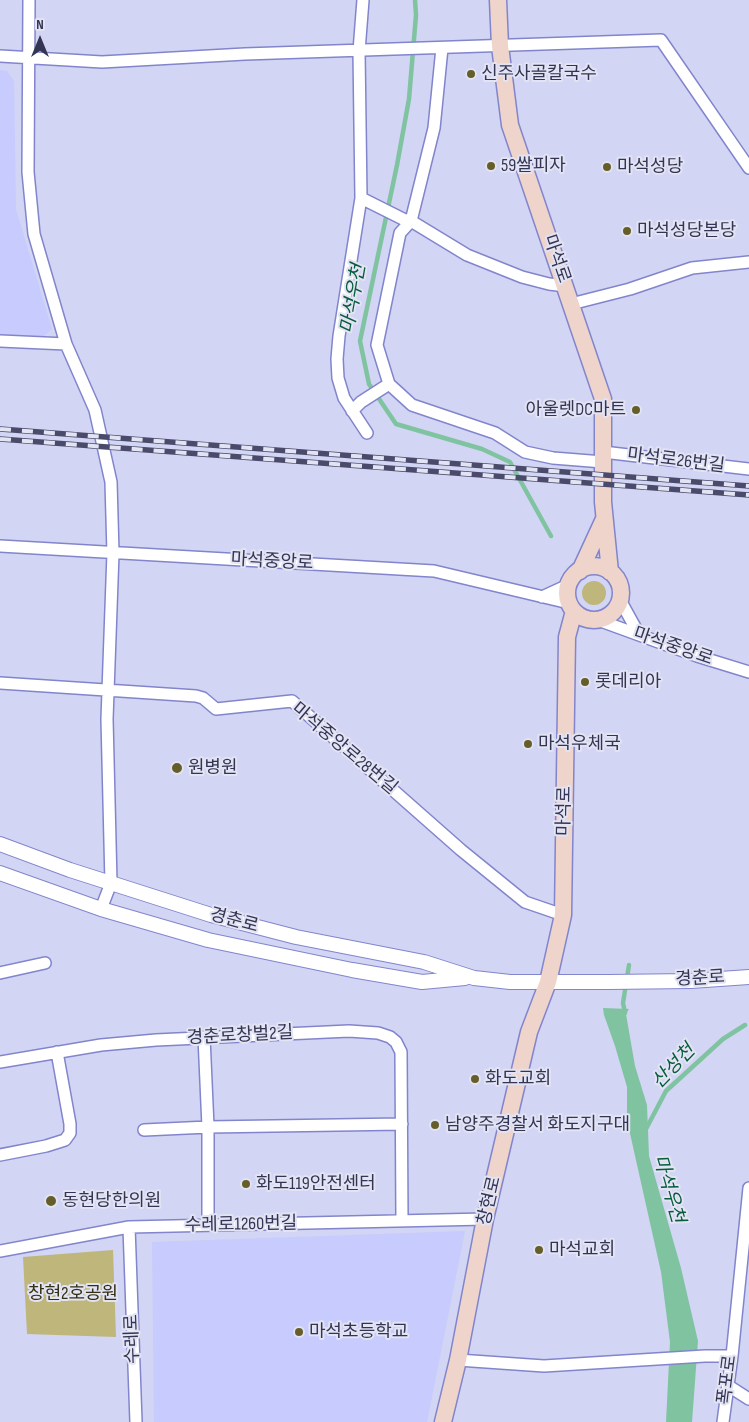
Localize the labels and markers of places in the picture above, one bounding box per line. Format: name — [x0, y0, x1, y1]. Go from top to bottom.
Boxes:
place label: 신주사골칼국수 — [481, 63, 597, 85]
marker: 신주사골칼국수 — [465, 68, 477, 80]
place label: 59쌀피자 — [501, 155, 566, 177]
place label: 마석성당 — [617, 156, 683, 178]
marker: 59쌀피자 — [485, 160, 497, 172]
marker: 마석성당 — [601, 161, 613, 173]
place label: 마석성당본당 — [637, 220, 736, 242]
marker: 마석성당본당 — [621, 225, 633, 237]
place label: 아울렛DC마트 — [526, 399, 626, 421]
marker: 아울렛DC마트 — [630, 404, 642, 416]
place label: 롯데리아 — [595, 671, 661, 693]
marker: 롯데리아 — [579, 676, 591, 688]
place label: 마석우체국 — [538, 733, 621, 755]
marker: 마석우체국 — [522, 738, 534, 750]
place label: 원병원 — [188, 757, 238, 779]
marker: 원병원 — [170, 761, 184, 775]
place label: 화도교회 — [485, 1068, 551, 1090]
marker: 화도교회 — [469, 1073, 481, 1085]
place label: 남양주경찰서 화도지구대 — [445, 1114, 630, 1136]
marker: 남양주경찰서 화도지구대 — [429, 1119, 441, 1131]
place label: 화도119안전센터 — [256, 1173, 376, 1195]
marker: 화도119안전센터 — [240, 1178, 252, 1190]
place label: 동현당한의원 — [62, 1190, 161, 1212]
marker: 동현당한의원 — [44, 1194, 58, 1208]
place label: 마석교회 — [549, 1239, 615, 1261]
marker: 마석교회 — [533, 1244, 545, 1256]
place label: 마석초등학교 — [309, 1321, 408, 1343]
marker: 마석초등학교 — [293, 1326, 305, 1338]

